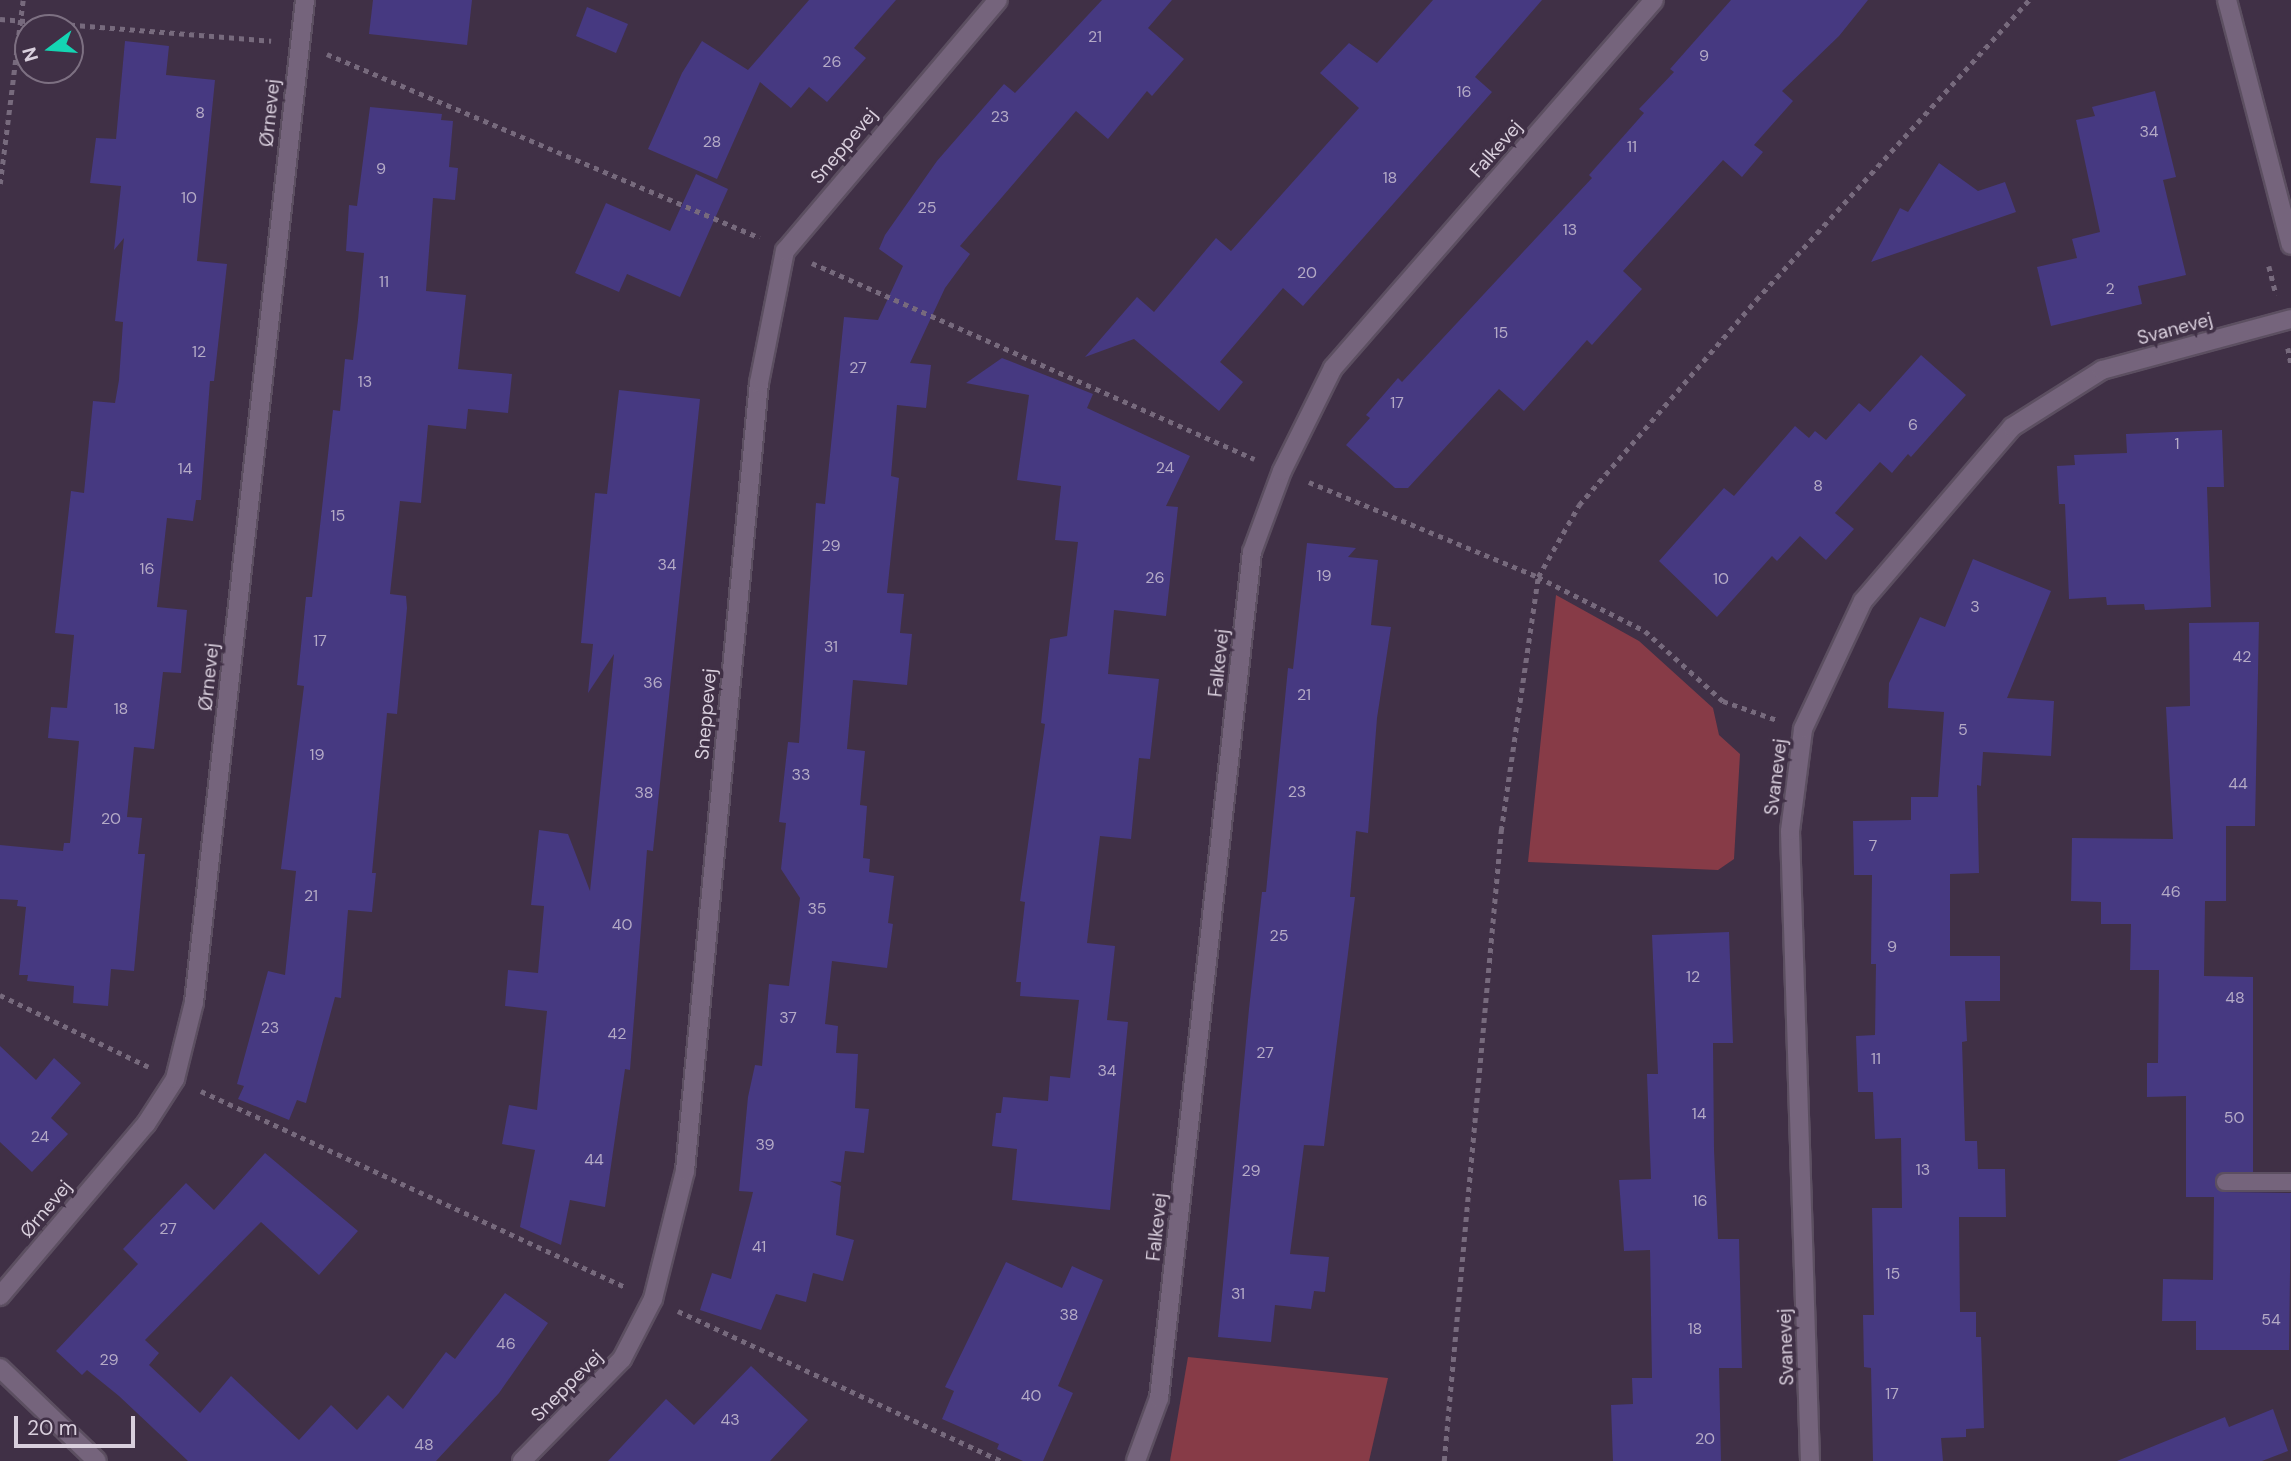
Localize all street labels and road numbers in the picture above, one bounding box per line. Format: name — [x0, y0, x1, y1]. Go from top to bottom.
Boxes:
street label: Ørnevej — [255, 78, 285, 148]
street label: Sneppevej — [806, 103, 882, 189]
street label: Falkevej — [1465, 116, 1527, 182]
street label: Svanevej — [2135, 308, 2215, 350]
street label: Falkevej — [1204, 628, 1234, 698]
street label: Ørnevej — [194, 642, 224, 712]
street label: Sneppevej — [691, 667, 721, 761]
street label: Svanevej — [1760, 737, 1792, 817]
street label: Ørnevej — [15, 1176, 77, 1242]
street label: Falkevej — [1142, 1192, 1172, 1262]
street label: Svanevej — [1773, 1308, 1799, 1386]
street label: Sneppevej — [526, 1345, 608, 1427]

